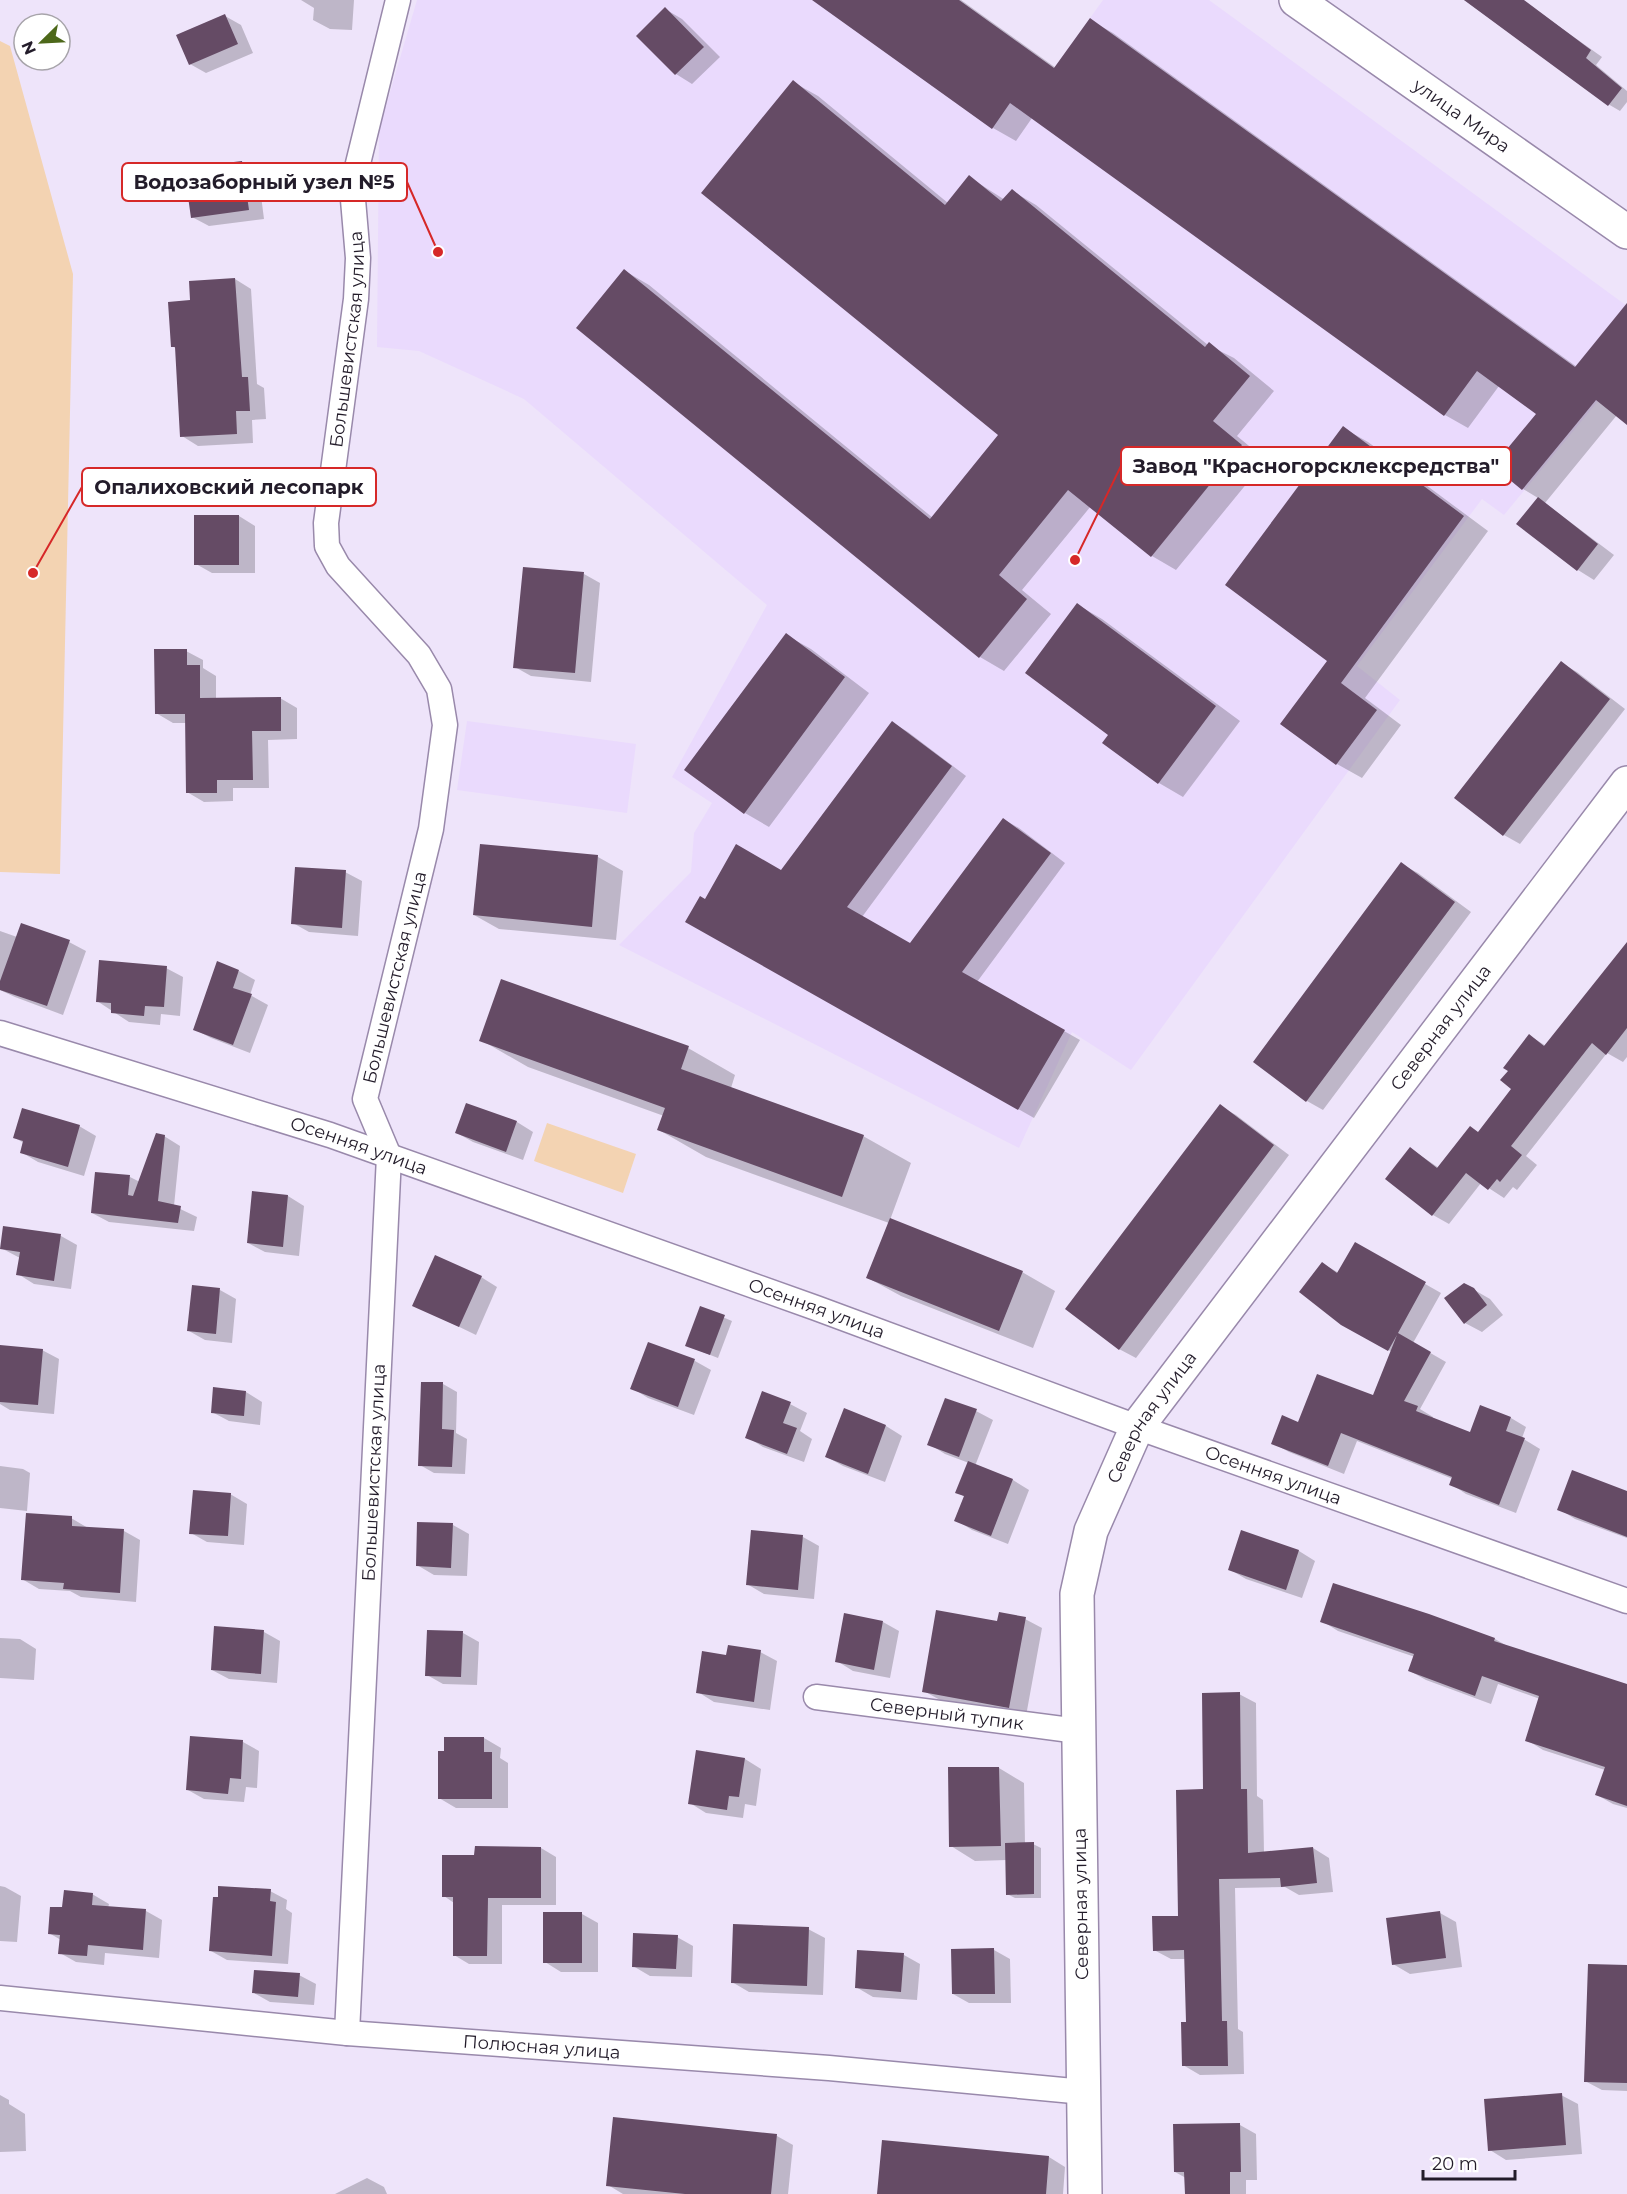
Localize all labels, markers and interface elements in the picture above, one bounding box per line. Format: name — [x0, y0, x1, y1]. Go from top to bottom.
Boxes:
north arrow — [12, 12, 72, 72]
text: N — [17, 38, 40, 58]
street label: улица Мира — [1408, 74, 1514, 158]
callout: Водозаборный узел №5 — [122, 163, 407, 201]
text: Водозаборный узел №5 — [133, 170, 395, 194]
street label: Большевистская улица — [325, 230, 369, 449]
callout: Завод "Красногорсклексредства" — [1121, 447, 1511, 485]
text: Завод "Красногорсклексредства" — [1132, 454, 1499, 478]
callout: Опалиховский лесопарк — [82, 468, 376, 506]
text: Опалиховский лесопарк — [94, 475, 364, 499]
street label: Большевистская улица — [358, 869, 431, 1086]
street label: Северная улица — [1386, 960, 1496, 1095]
street label: Осенняя улица — [287, 1112, 430, 1180]
street label: Осенняя улица — [745, 1274, 888, 1344]
street label: Северная улица — [1102, 1347, 1201, 1487]
street label: Большевистская улица — [358, 1363, 390, 1582]
street label: Осенняя улица — [1202, 1441, 1344, 1510]
street label: Северный тупик — [869, 1693, 1026, 1735]
street label: Северная улица — [1069, 1828, 1093, 1980]
street label: Полюсная улица — [462, 2030, 621, 2064]
scale bar — [1423, 2143, 1514, 2181]
text: 20 m — [1432, 2153, 1478, 2175]

